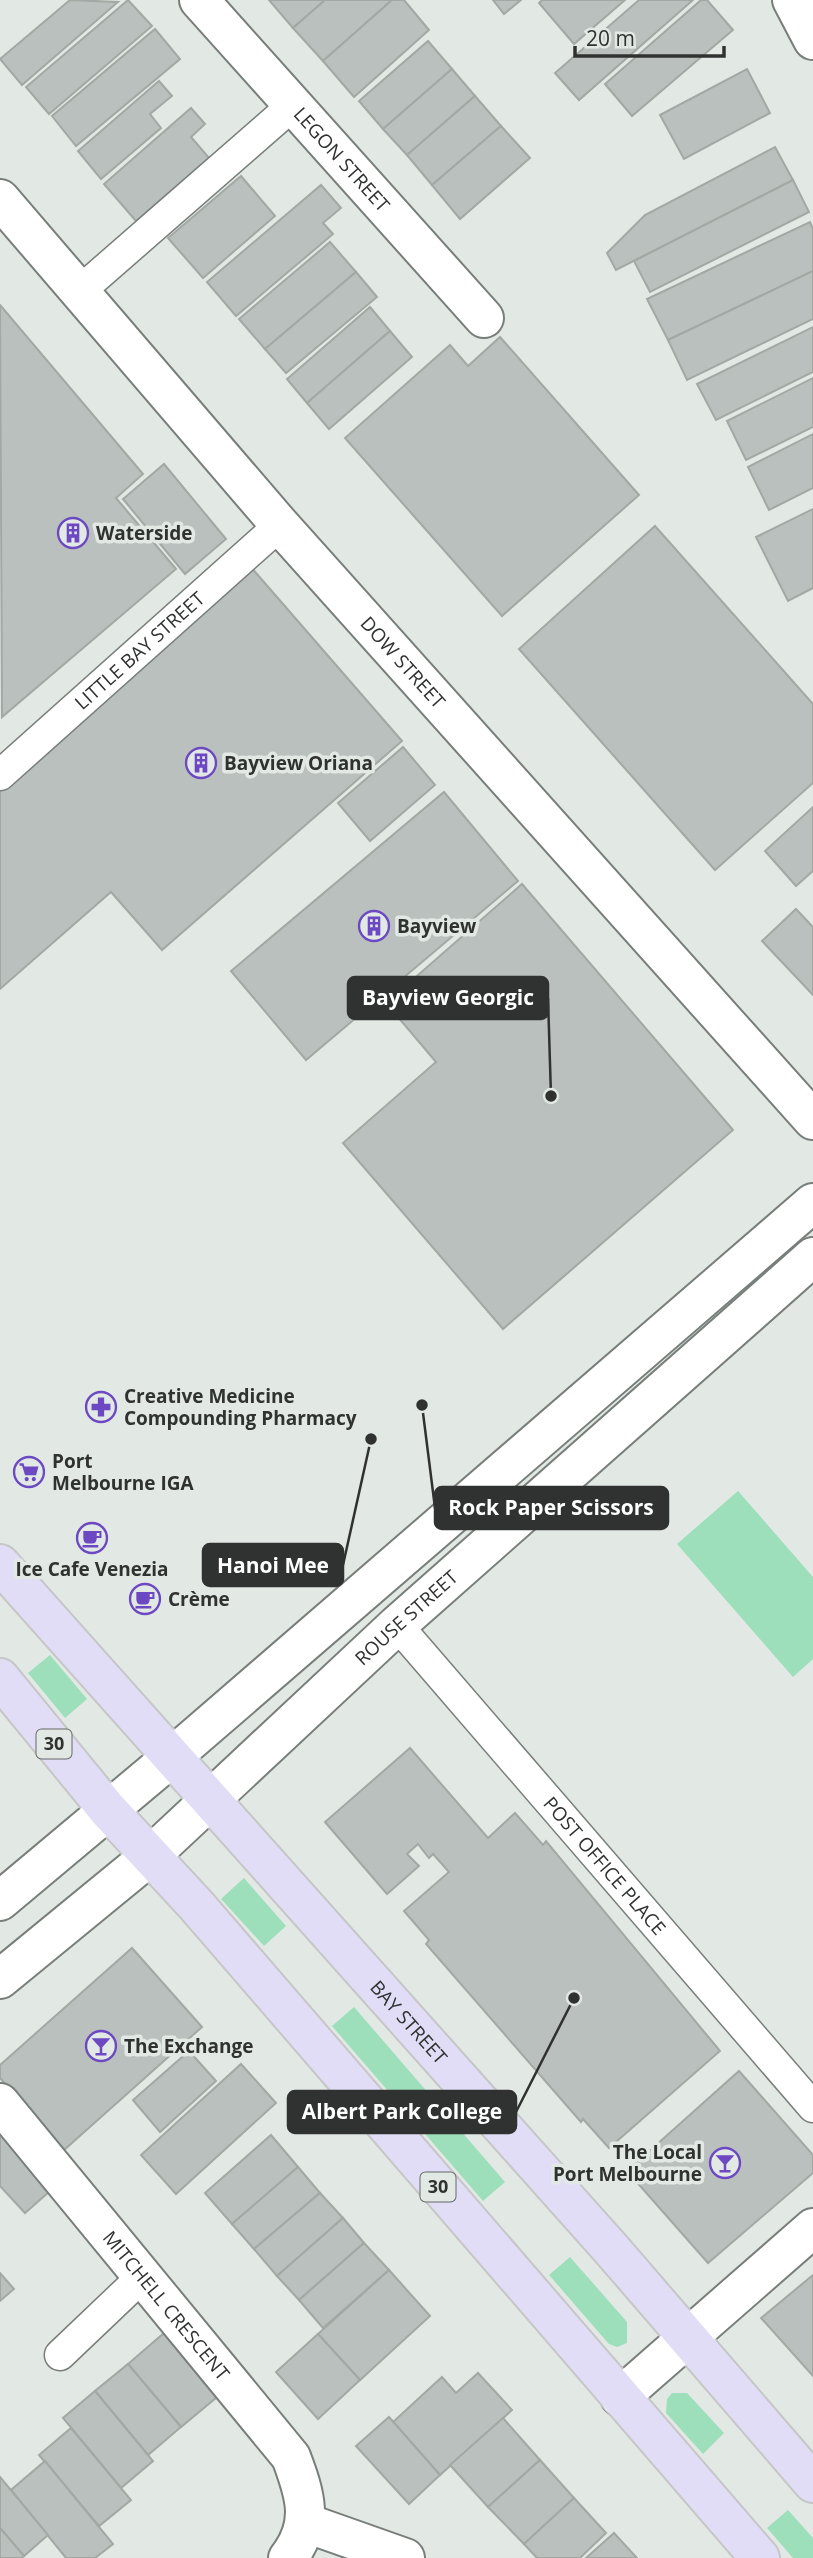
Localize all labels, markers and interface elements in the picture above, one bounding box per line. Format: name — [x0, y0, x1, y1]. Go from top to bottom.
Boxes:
scale bar — [575, 14, 724, 58]
text: 20 m — [586, 24, 635, 52]
street label: LEGON STREET — [288, 101, 396, 218]
building icon: Waterside — [56, 516, 90, 550]
place label: Waterside — [96, 520, 192, 546]
street label: LITTLE BAY STREET — [69, 585, 210, 715]
street label: DOW STREET — [355, 611, 451, 714]
building icon: Bayview Oriana — [184, 746, 218, 780]
place label: Bayview Oriana — [224, 750, 373, 776]
building icon: Bayview — [357, 909, 391, 943]
place label: Bayview — [397, 913, 477, 939]
callout: Bayview Georgic — [348, 977, 548, 1019]
text: Bayview Georgic — [362, 983, 534, 1011]
place label: Creative Medicine Compounding Pharmacy — [124, 1383, 357, 1431]
pharmacy icon: Creative Medicine Compounding Pharmacy — [84, 1390, 118, 1424]
place label: Port Melbourne IGA — [52, 1448, 195, 1496]
supermarket icon: Port Melbourne IGA — [12, 1455, 46, 1489]
callout: Rock Paper Scissors — [435, 1487, 668, 1529]
text: Rock Paper Scissors — [448, 1493, 654, 1521]
cafe icon: Ice Cafe Venezia — [75, 1521, 109, 1555]
callout: Hanoi Mee — [203, 1544, 343, 1586]
text: Hanoi Mee — [217, 1551, 329, 1579]
place label: Ice Cafe Venezia — [15, 1556, 169, 1582]
street label: ROUSE STREET — [349, 1564, 464, 1671]
cafe icon: Crème — [128, 1582, 162, 1616]
place label: Crème — [168, 1586, 230, 1612]
road number: 30 — [36, 1730, 72, 1758]
street label: POST OFFICE PLACE — [538, 1791, 672, 1941]
street label: BAY STREET — [364, 1975, 453, 2070]
bar icon: The Exchange — [84, 2029, 118, 2063]
place label: The Exchange — [124, 2033, 253, 2059]
callout: Albert Park College — [288, 2091, 516, 2133]
text: Albert Park College — [302, 2097, 502, 2125]
place label: The Local Port Melbourne — [553, 2139, 702, 2187]
bar icon: The Local Port Melbourne — [708, 2146, 742, 2180]
road number: 30 — [420, 2172, 456, 2202]
street label: MITCHELL CRESCENT — [97, 2225, 236, 2386]

